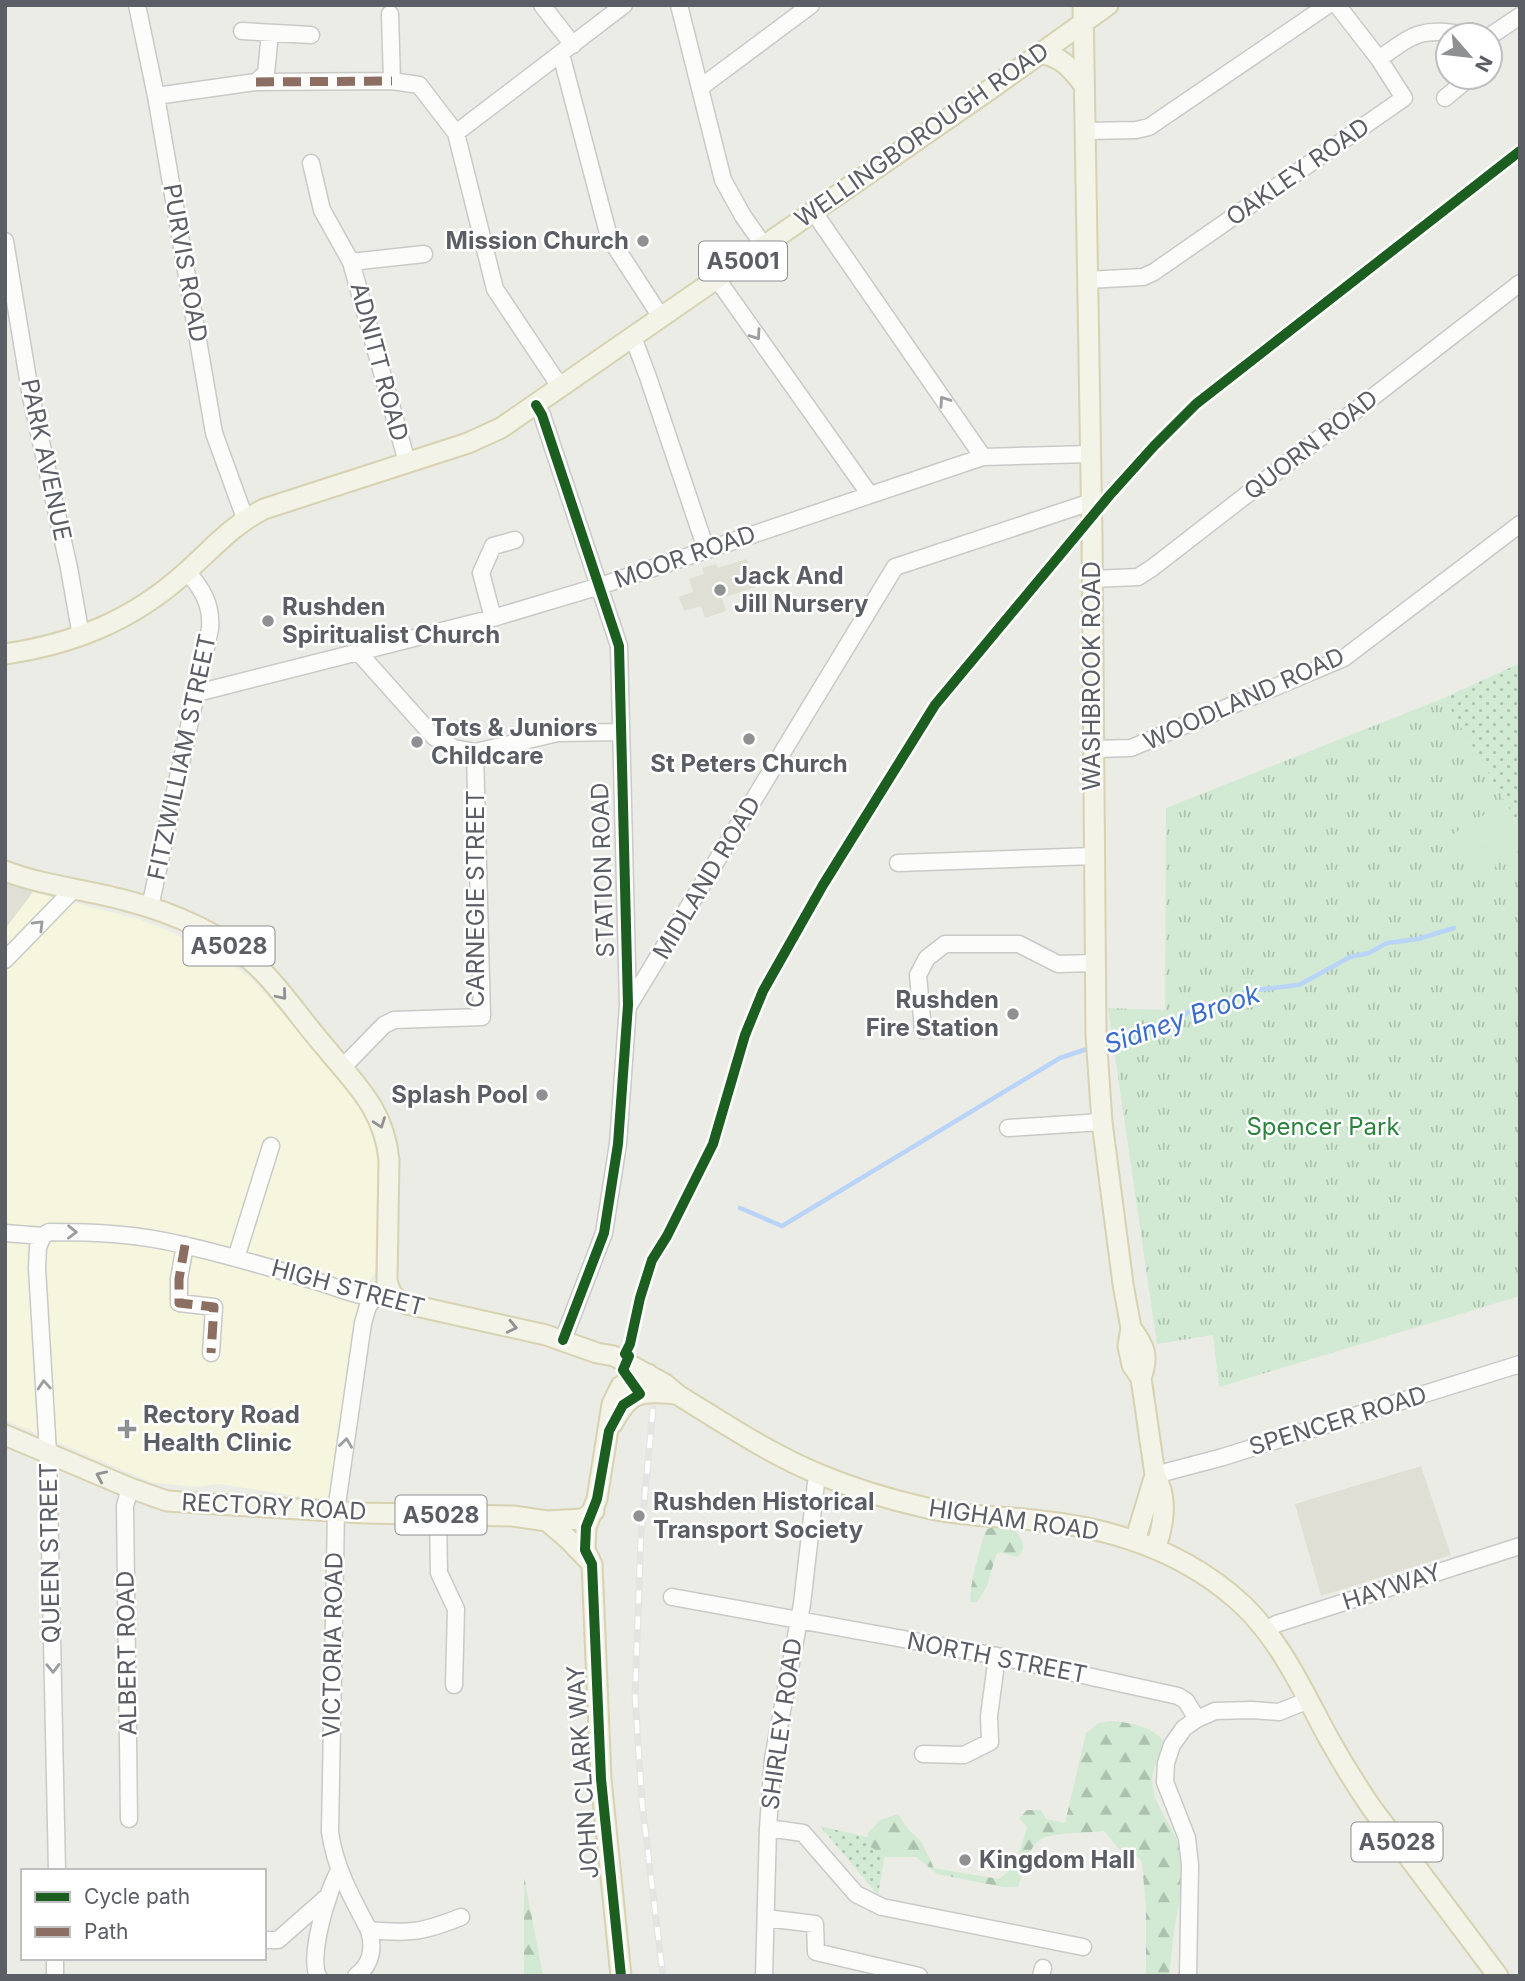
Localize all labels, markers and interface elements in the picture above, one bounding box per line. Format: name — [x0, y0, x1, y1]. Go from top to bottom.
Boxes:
north arrow — [1434, 21, 1504, 91]
street label: WELLINGBOROUGH ROAD — [789, 36, 1054, 233]
text: N — [1470, 52, 1497, 76]
street label: OAKLEY ROAD — [1221, 112, 1375, 232]
street label: PURVIS ROAD — [157, 181, 214, 344]
place label: Mission Church — [446, 226, 629, 255]
marker: Mission Church — [635, 233, 651, 249]
road number: A5001 — [699, 242, 787, 280]
street label: ADNITT ROAD — [344, 279, 415, 444]
one-way arrow — [748, 327, 760, 340]
street label: PARK AVENUE — [15, 376, 78, 543]
street label: QUORN ROAD — [1238, 383, 1383, 506]
one-way arrow — [940, 396, 952, 409]
street label: MOOR ROAD — [610, 519, 759, 594]
place label: Jack And Jill Nursery — [734, 561, 869, 618]
street label: WASHBROOK ROAD — [1077, 561, 1106, 791]
marker: Jack And Jill Nursery — [712, 582, 728, 598]
place label: Rushden Spiritualist Church — [282, 592, 500, 649]
marker: Rushden Spiritualist Church — [260, 613, 276, 629]
street label: FITZWILLIAM STREET — [141, 631, 222, 882]
street label: WOODLAND ROAD — [1139, 641, 1349, 756]
place label: Tots & Juniors Childcare — [431, 713, 598, 770]
marker: St Peters Church — [741, 731, 757, 747]
marker: Tots & Juniors Childcare — [409, 734, 425, 750]
place label: St Peters Church — [650, 749, 848, 778]
street label: STATION ROAD — [585, 782, 620, 958]
street label: CARNEGIE STREET — [461, 790, 490, 1008]
street label: MIDLAND ROAD — [647, 791, 767, 964]
one-way arrow — [31, 921, 43, 933]
road number: A5028 — [184, 926, 274, 965]
water label: Sidney Brook — [1100, 977, 1264, 1060]
place label: Rushden Fire Station — [866, 985, 999, 1042]
one-way arrow — [274, 987, 286, 1000]
marker: Rushden Fire Station — [1005, 1006, 1021, 1022]
place label: Splash Pool — [391, 1080, 528, 1109]
marker: Splash Pool — [534, 1087, 550, 1103]
park label: Spencer Park — [1246, 1112, 1400, 1141]
one-way arrow — [372, 1117, 386, 1129]
one-way arrow — [67, 1224, 78, 1240]
street label: HIGH STREET — [268, 1253, 428, 1322]
one-way arrow — [506, 1318, 518, 1333]
one-way arrow — [37, 1379, 52, 1390]
street label: SPENCER ROAD — [1246, 1380, 1430, 1461]
place label: Rectory Road Health Clinic — [143, 1400, 300, 1457]
marker: Rectory Road Health Clinic — [117, 1419, 137, 1439]
one-way arrow — [338, 1438, 353, 1449]
street label: QUEEN STREET — [33, 1462, 66, 1644]
one-way arrow — [96, 1470, 108, 1484]
street label: RECTORY ROAD — [181, 1487, 367, 1526]
place label: Rushden Historical Transport Society — [653, 1487, 875, 1544]
street label: HIGHAM ROAD — [927, 1493, 1101, 1546]
road number: A5028 — [396, 1496, 486, 1534]
marker: Rushden Historical Transport Society — [631, 1508, 647, 1524]
street label: VICTORIA ROAD — [316, 1552, 349, 1738]
street label: HAYWAY — [1339, 1557, 1445, 1616]
street label: ALBERT ROAD — [111, 1570, 142, 1736]
street label: NORTH STREET — [905, 1626, 1090, 1689]
street label: SHIRLEY ROAD — [755, 1636, 808, 1812]
one-way arrow — [45, 1663, 60, 1674]
street label: JOHN CLARK WAY — [561, 1664, 604, 1880]
road number: A5028 — [1352, 1823, 1442, 1862]
place label: Kingdom Hall — [979, 1845, 1135, 1874]
marker: Kingdom Hall — [957, 1852, 973, 1868]
legend — [21, 1869, 266, 1960]
text: Cycle path — [84, 1884, 190, 1909]
text: Path — [84, 1919, 129, 1944]

